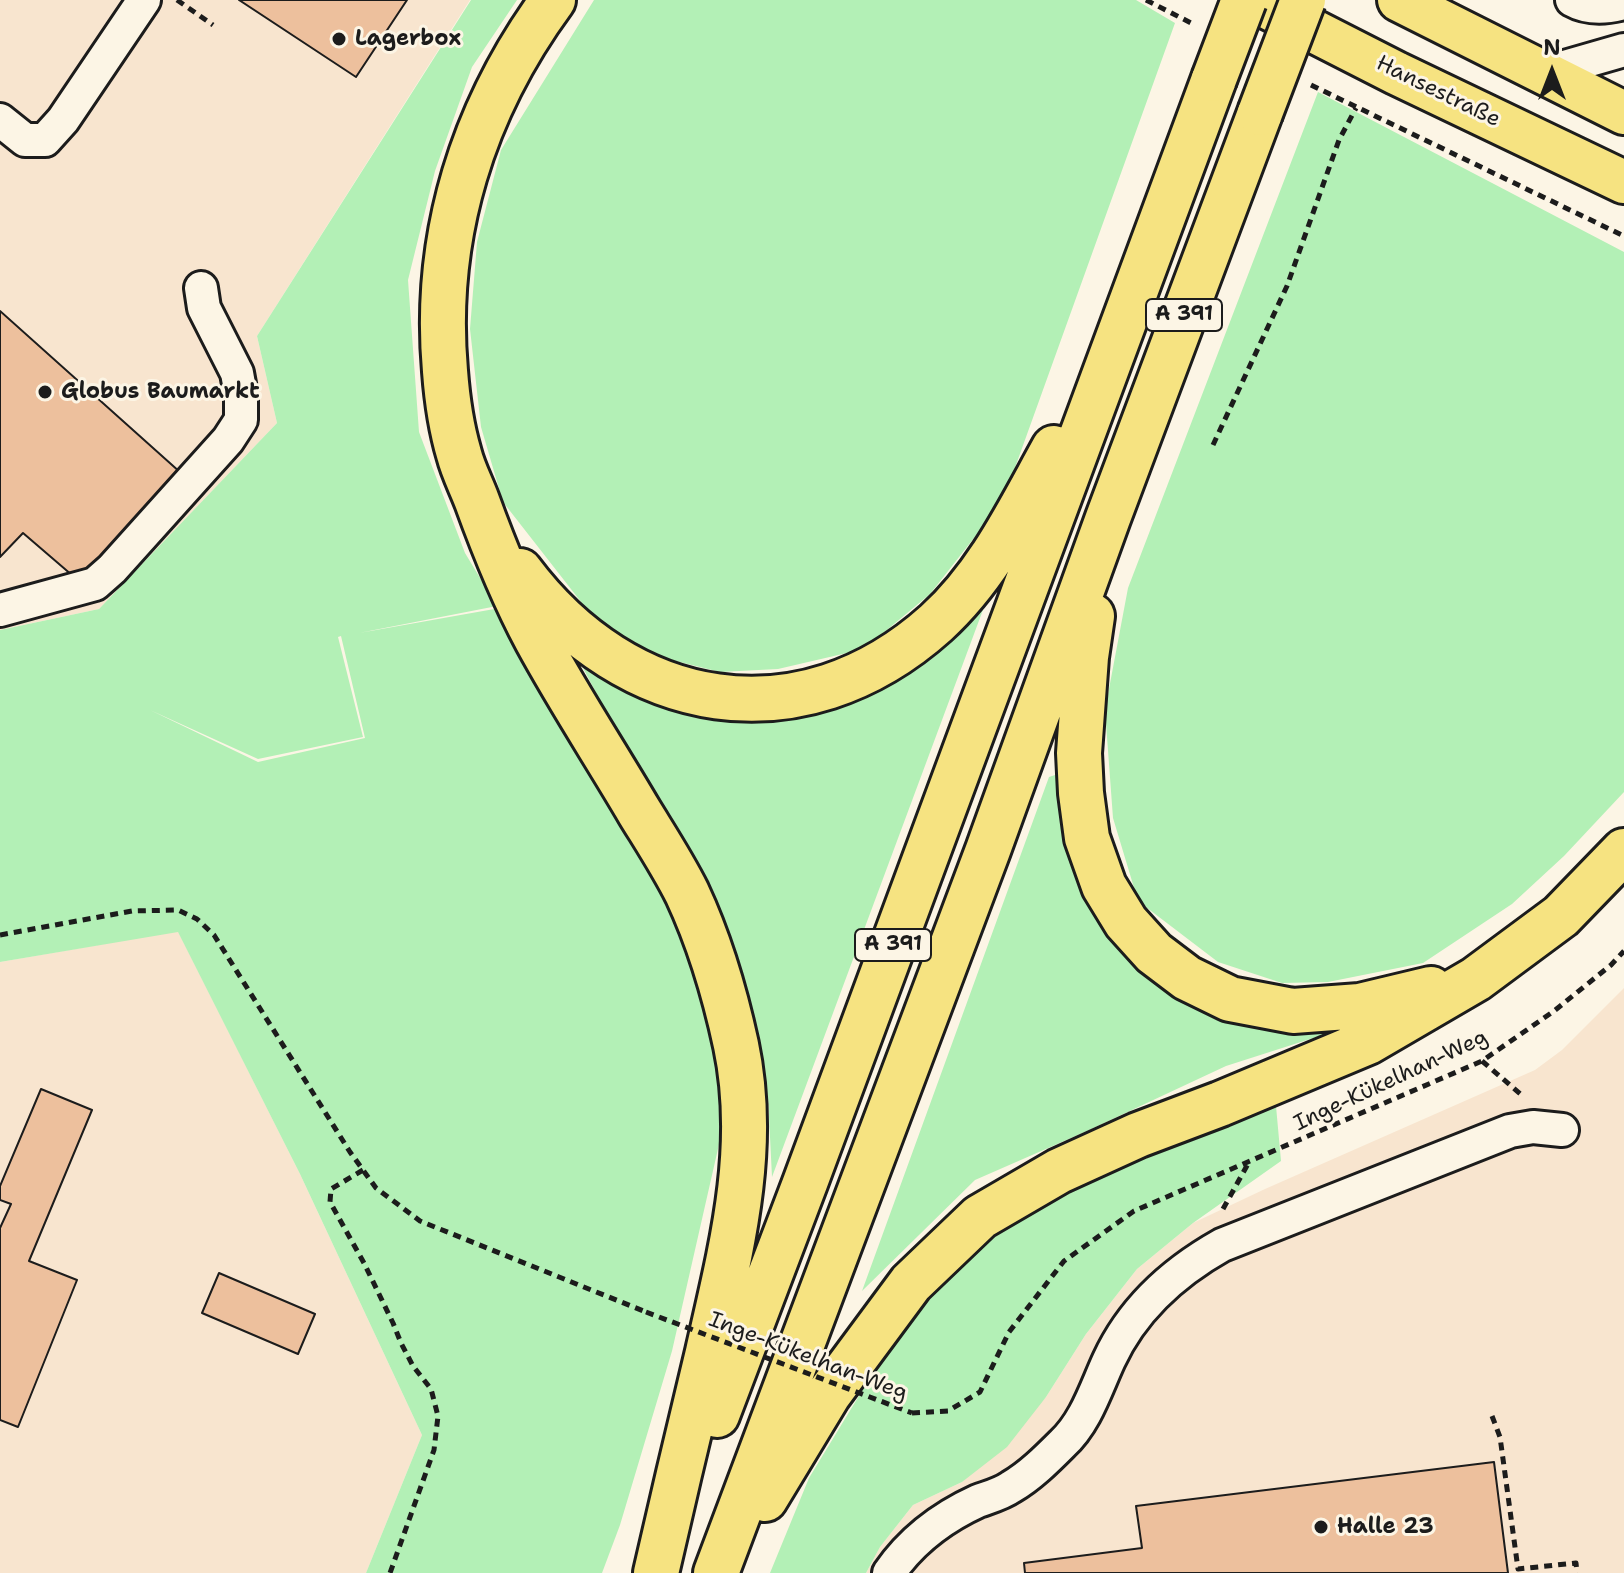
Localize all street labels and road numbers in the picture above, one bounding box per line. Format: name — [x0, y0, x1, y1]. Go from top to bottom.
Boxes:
street label: Hansestraße — [1372, 51, 1504, 133]
road number: A 391 — [1146, 299, 1222, 331]
road number: A 391 — [855, 929, 931, 961]
street label: Inge-Kükelhan-Weg — [1290, 1025, 1492, 1137]
street label: Inge-Kükelhan-Weg — [705, 1307, 911, 1407]

